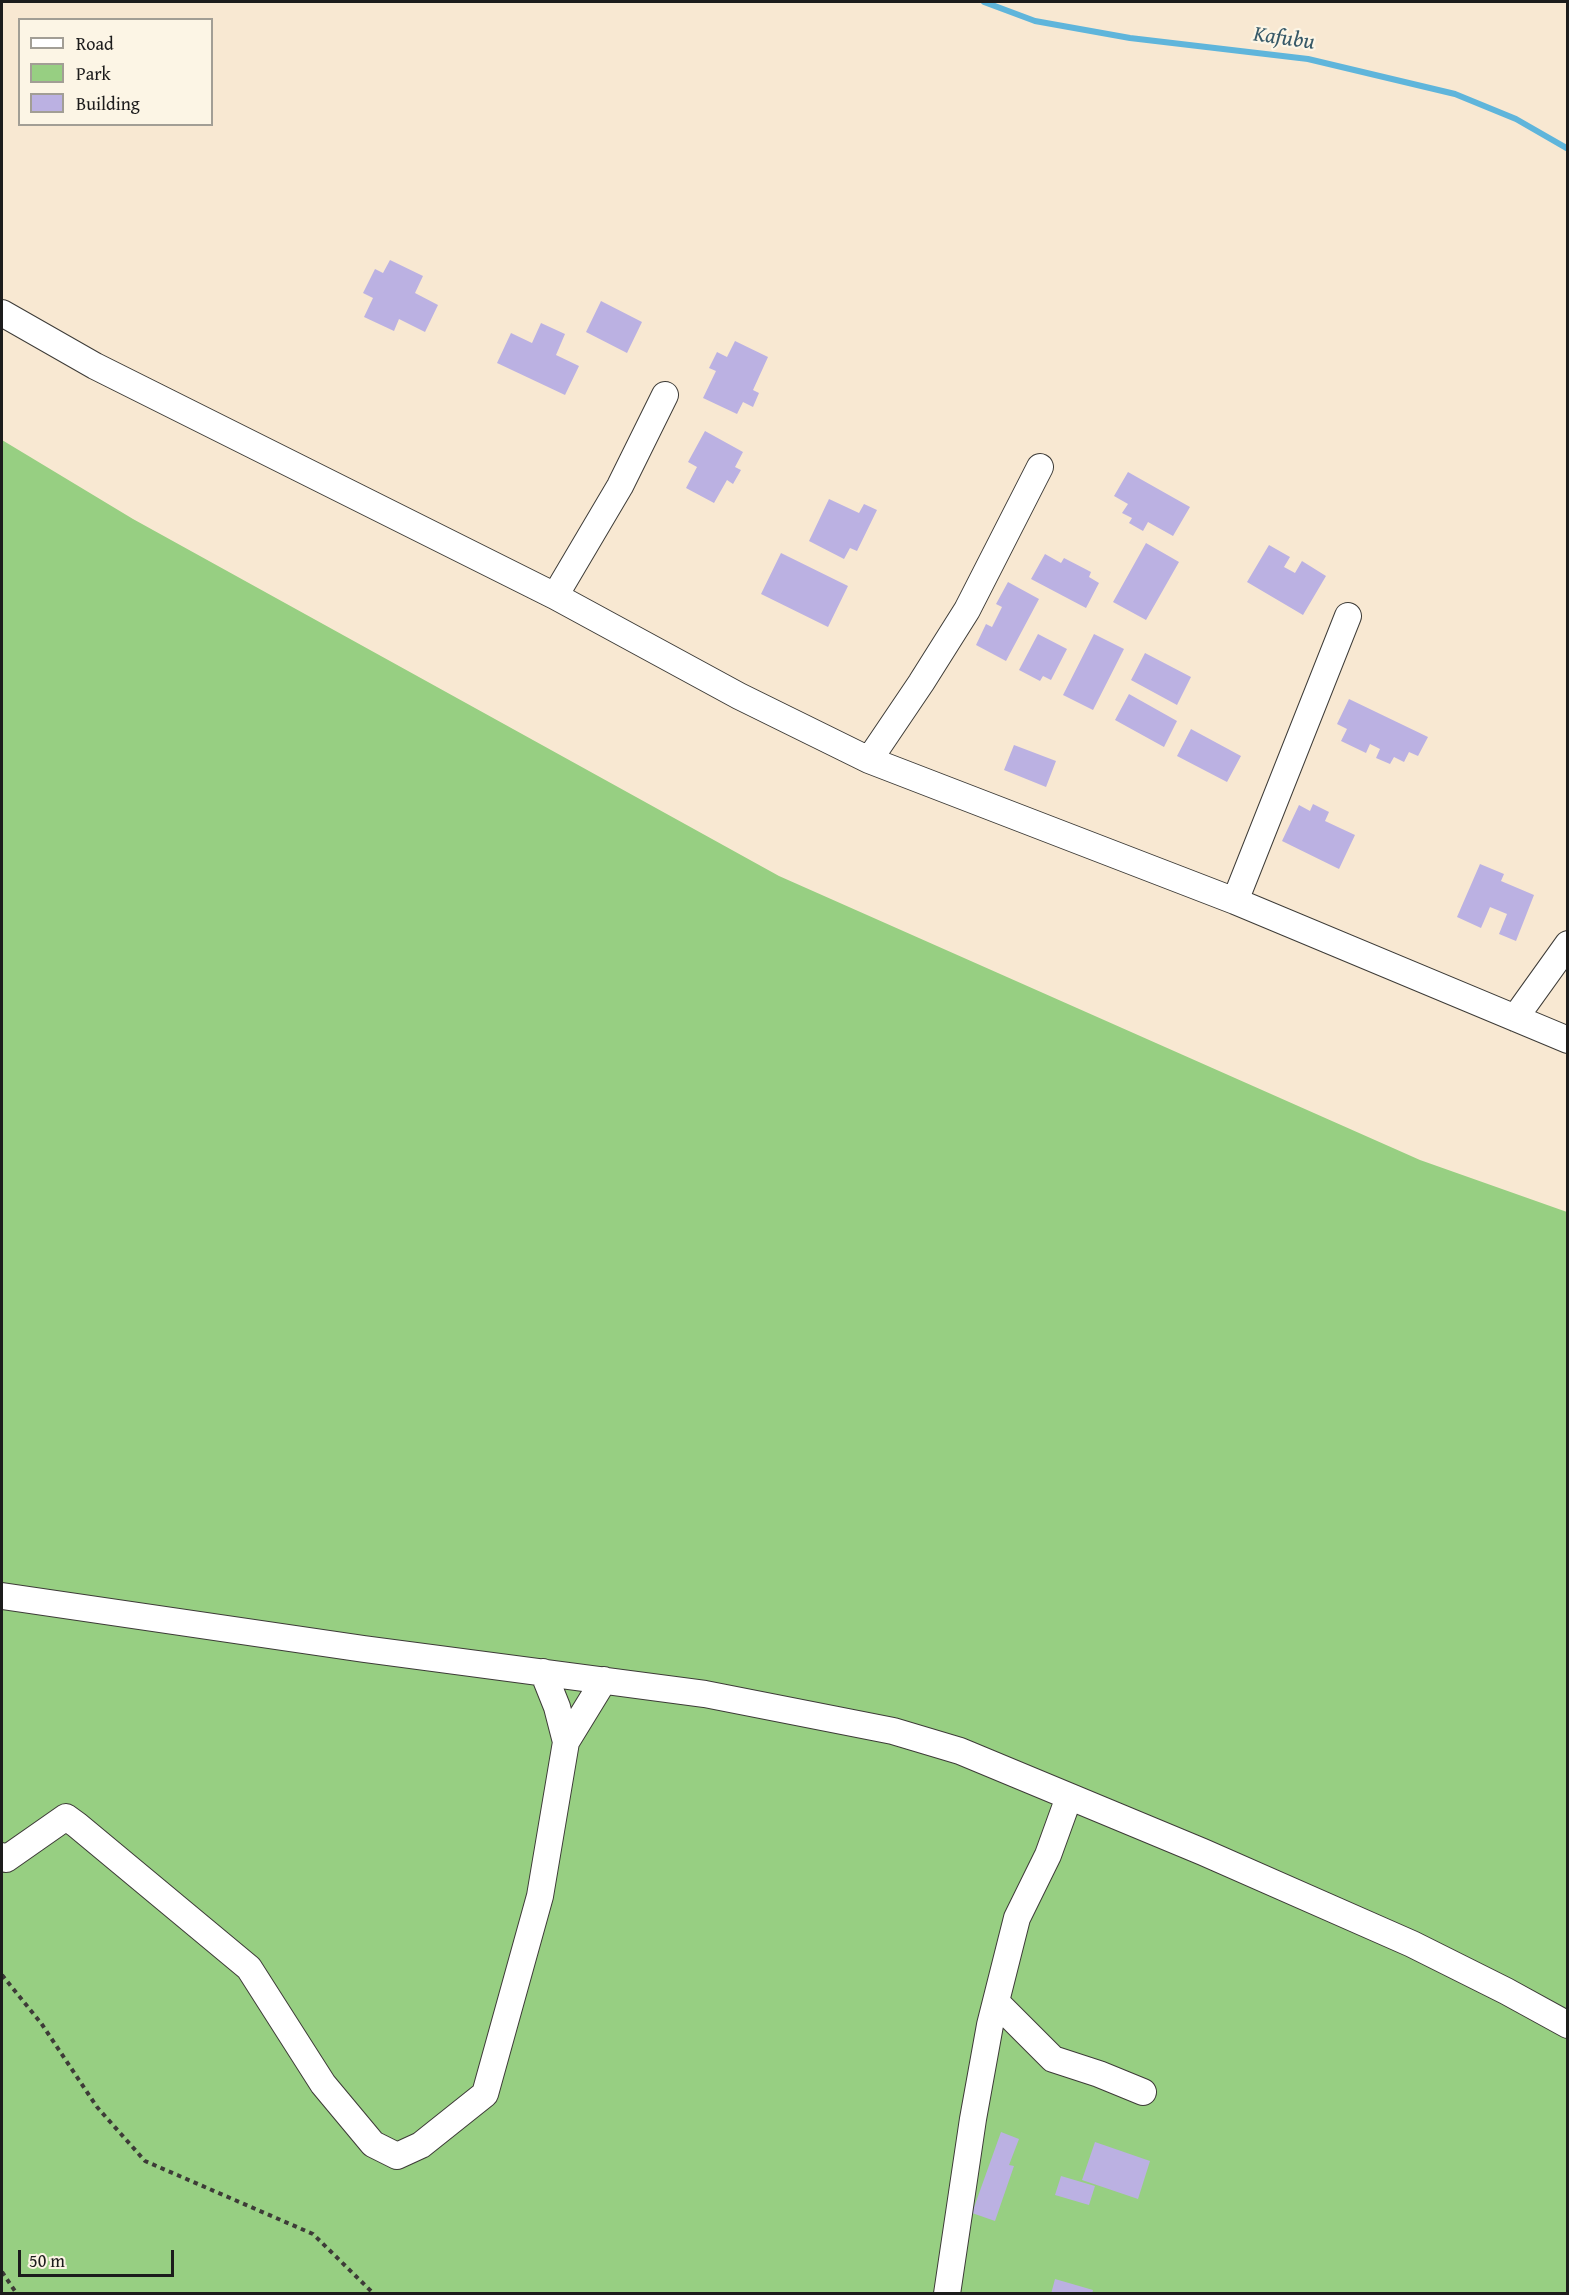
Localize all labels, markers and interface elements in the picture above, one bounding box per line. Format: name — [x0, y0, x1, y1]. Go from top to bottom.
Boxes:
legend — [18, 18, 213, 126]
water label: Kafubu — [1252, 22, 1316, 56]
text: Road — [76, 30, 114, 57]
text: Park — [76, 60, 111, 87]
text: Building — [76, 90, 140, 117]
scale bar — [21, 2238, 177, 2276]
text: 50 m — [29, 2247, 65, 2274]

